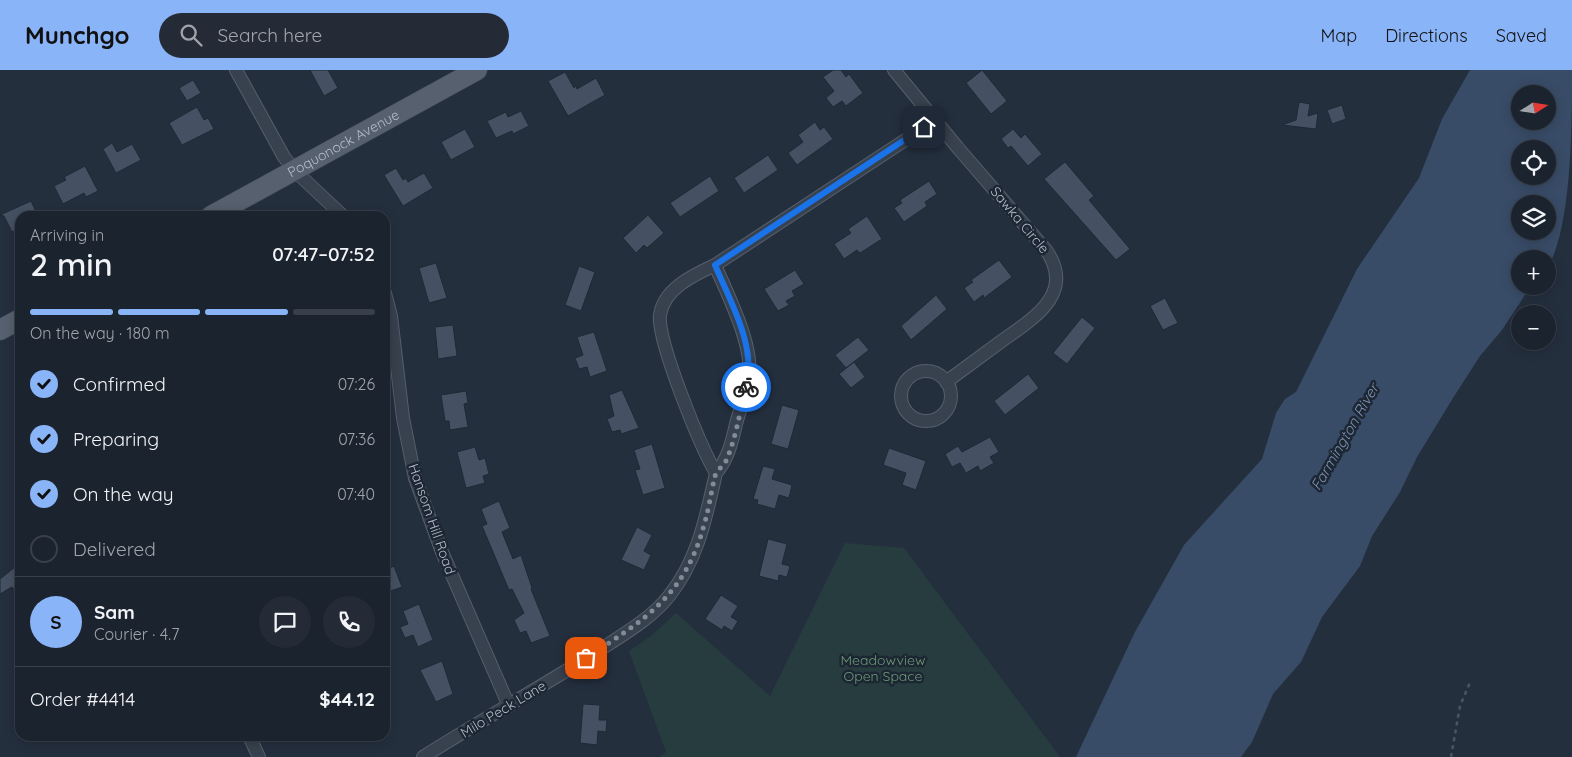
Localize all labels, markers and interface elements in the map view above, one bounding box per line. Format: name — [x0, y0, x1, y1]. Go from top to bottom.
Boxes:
search box — [159, 13, 509, 58]
text: Munchgo — [25, 20, 129, 50]
icon: search — [177, 21, 205, 49]
text: Search here — [217, 23, 322, 47]
text: Map — [1320, 24, 1357, 47]
text: Directions — [1385, 24, 1468, 47]
text: Saved — [1496, 24, 1547, 47]
north arrow — [1511, 85, 1556, 130]
map controls — [1511, 85, 1556, 350]
street label: Poquonock Avenue — [284, 105, 402, 181]
pin — [903, 106, 945, 148]
icon: home — [910, 113, 938, 141]
button: locate — [1511, 140, 1556, 185]
street label: Sawka Circle — [987, 183, 1053, 257]
button: layers — [1511, 195, 1556, 240]
text: Arriving in — [30, 225, 104, 245]
text: 07:47–07:52 — [272, 242, 375, 266]
text: 2 min — [30, 244, 113, 284]
button: + — [1511, 250, 1556, 295]
button: − — [1511, 305, 1556, 350]
text: On the way · 180 m — [30, 323, 170, 343]
courier — [721, 362, 771, 412]
icon: check — [30, 370, 58, 398]
text: Confirmed — [73, 372, 166, 396]
icon: bike — [732, 373, 760, 401]
text: 07:26 — [338, 374, 375, 394]
water label: Farmington River — [1306, 378, 1384, 494]
icon: check — [30, 425, 58, 453]
text: Preparing — [73, 427, 159, 451]
text: 07:36 — [338, 429, 375, 449]
street label: Hansom Hill Road — [405, 461, 459, 577]
icon: check — [30, 480, 58, 508]
text: On the way — [73, 482, 174, 506]
text: 07:40 — [337, 484, 375, 504]
text: Delivered — [73, 537, 156, 561]
button: chat — [259, 596, 311, 648]
button: phone — [323, 596, 375, 648]
text: Sam — [94, 600, 135, 624]
text: S — [50, 610, 62, 634]
text: Courier · 4.7 — [94, 624, 179, 644]
pin — [565, 637, 607, 679]
icon: bag — [572, 644, 600, 672]
park label: Meadowview Open Space — [841, 651, 926, 685]
street label: Milo Peck Lane — [457, 676, 549, 742]
text: Order #4414 — [30, 687, 135, 711]
text: $44.12 — [319, 687, 375, 711]

